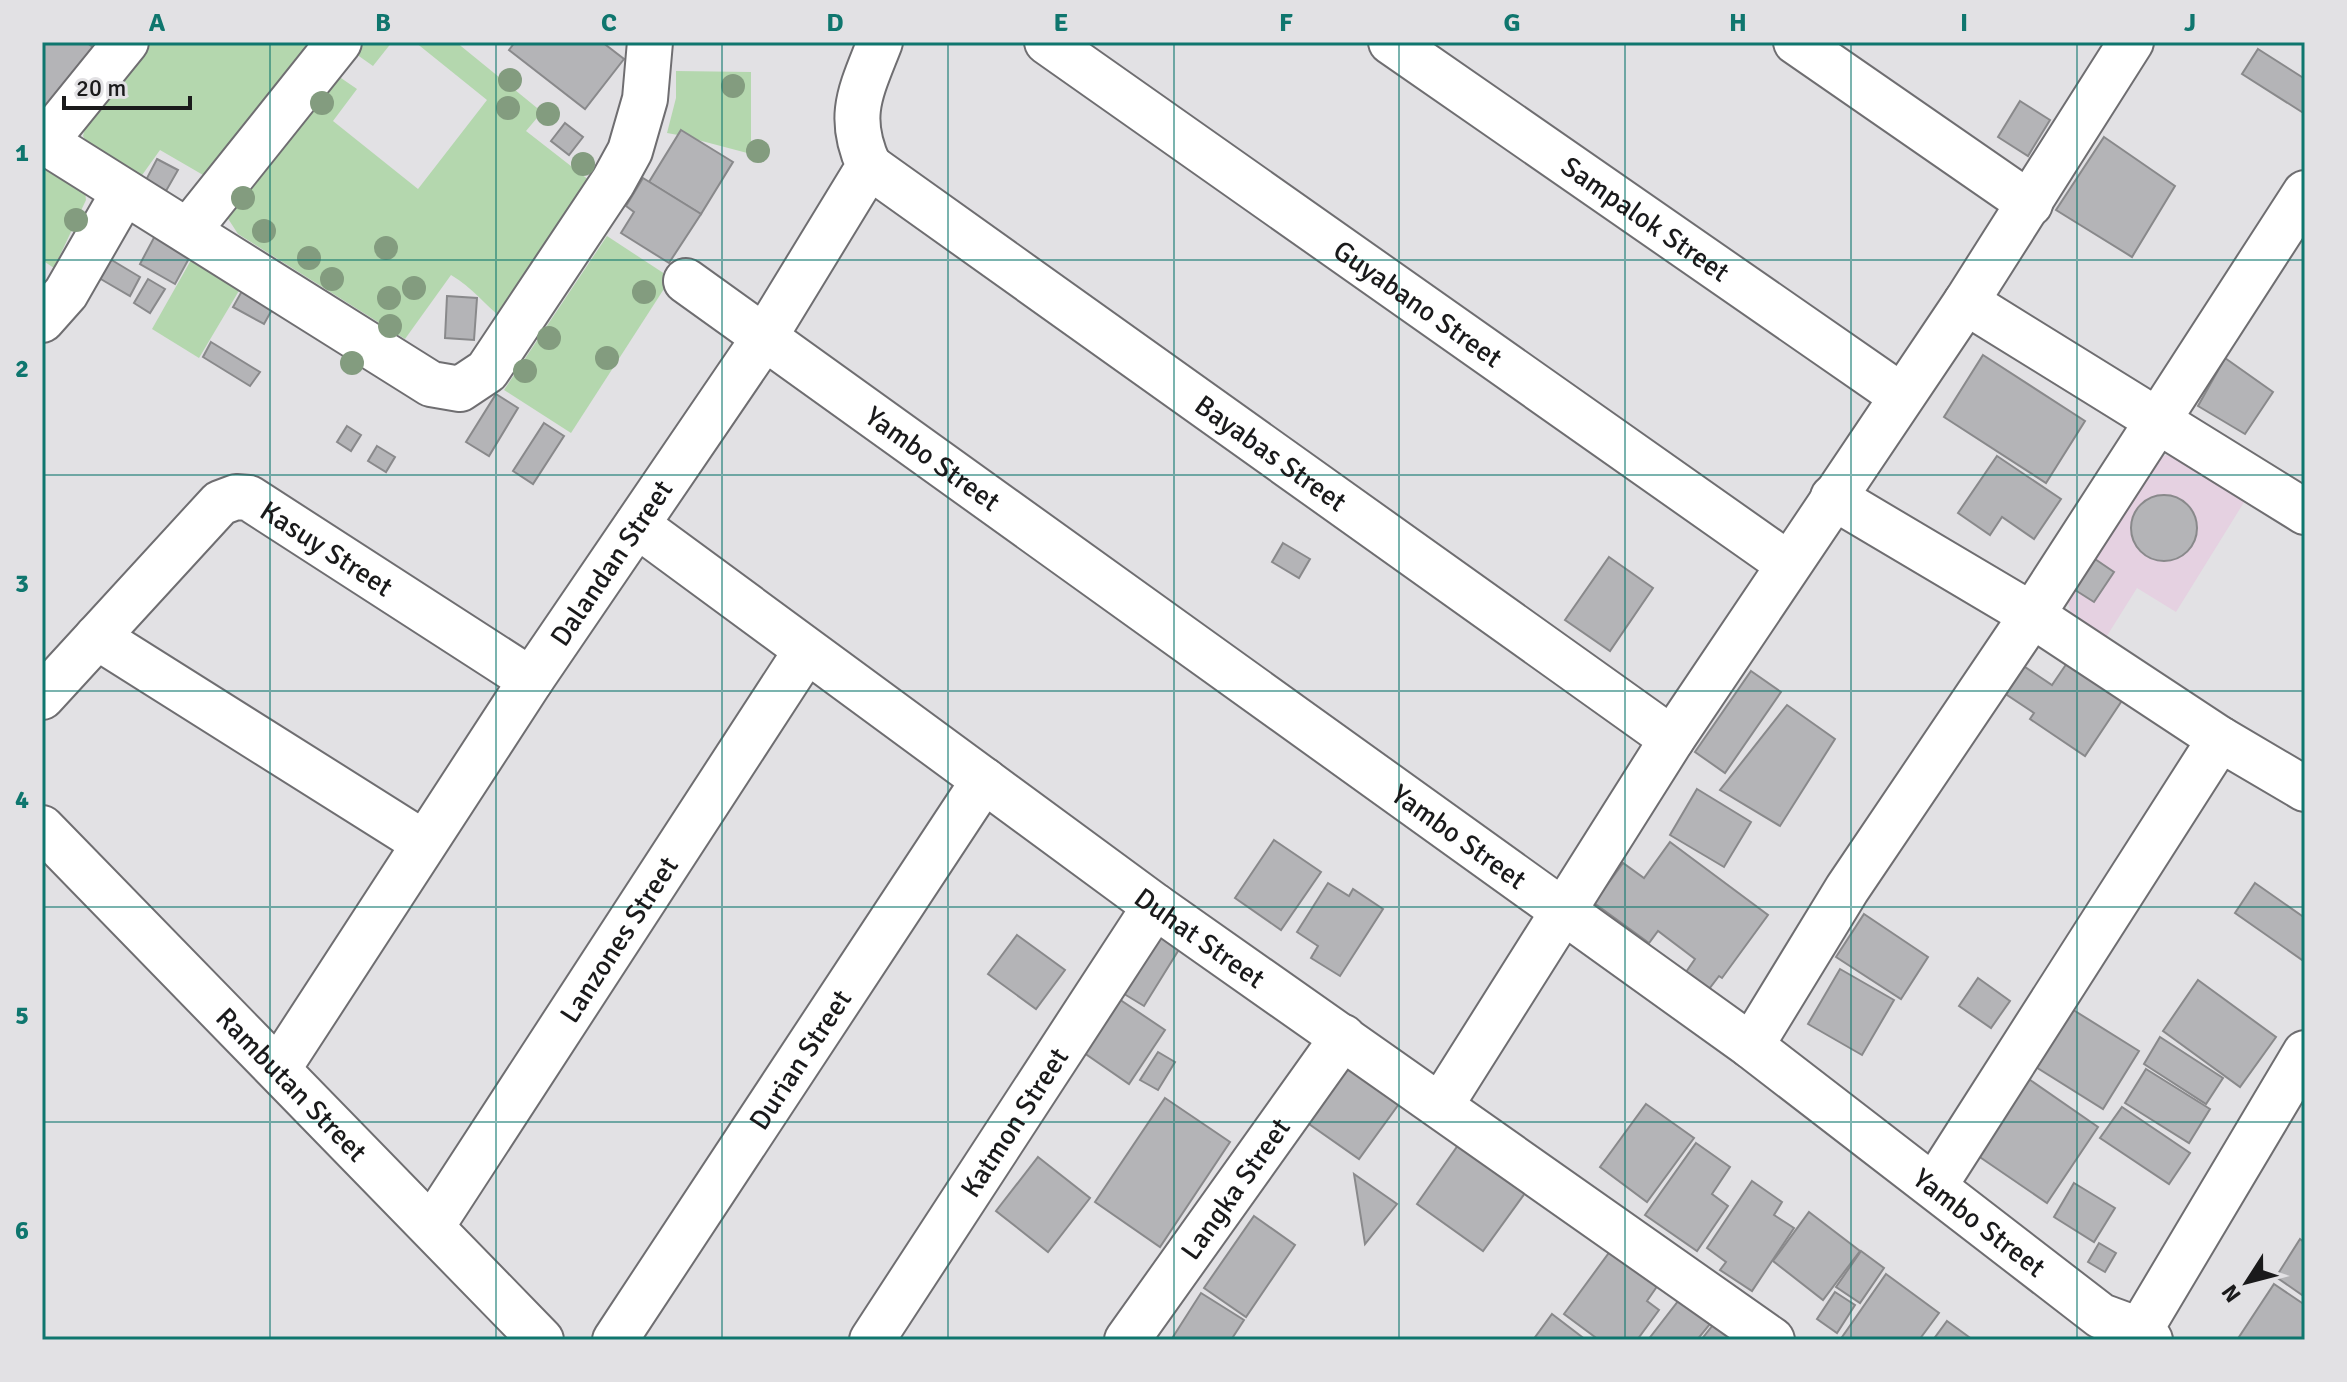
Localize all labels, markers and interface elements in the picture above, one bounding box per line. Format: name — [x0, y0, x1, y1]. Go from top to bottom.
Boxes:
text: A — [149, 7, 166, 39]
text: B — [375, 7, 391, 39]
text: C — [601, 7, 617, 39]
text: D — [826, 7, 844, 39]
text: E — [1054, 7, 1068, 39]
text: F — [1279, 7, 1293, 39]
text: G — [1503, 7, 1521, 39]
text: H — [1729, 7, 1747, 39]
text: I — [1960, 7, 1968, 39]
text: J — [2184, 7, 2196, 39]
scale bar — [64, 60, 190, 110]
text: 20 m — [76, 73, 126, 103]
text: 1 — [15, 137, 29, 169]
street label: Sampalok Street — [1555, 149, 1736, 290]
street label: Guyabano Street — [1327, 233, 1509, 375]
text: 2 — [15, 353, 29, 385]
street label: Bayabas Street — [1188, 388, 1353, 519]
street label: Yambo Street — [858, 399, 1006, 519]
street label: Dalandan Street — [543, 474, 680, 653]
street label: Kasuy Street — [254, 494, 399, 604]
text: 3 — [15, 568, 29, 600]
street label: Yambo Street — [1385, 777, 1533, 897]
text: 4 — [15, 784, 29, 816]
street label: Lanzones Street — [553, 850, 686, 1029]
street label: Duhat Street — [1128, 881, 1271, 996]
street label: Durian Street — [742, 983, 859, 1136]
text: 5 — [15, 1000, 29, 1032]
street label: Rambutan Street — [209, 1001, 374, 1169]
street label: Katmon Street — [954, 1041, 1076, 1204]
street label: Langka Street — [1174, 1111, 1298, 1267]
street label: Yambo Street — [1906, 1161, 2052, 1285]
text: 6 — [15, 1215, 29, 1247]
north arrow — [2207, 1242, 2287, 1322]
text: N — [2216, 1279, 2247, 1308]

